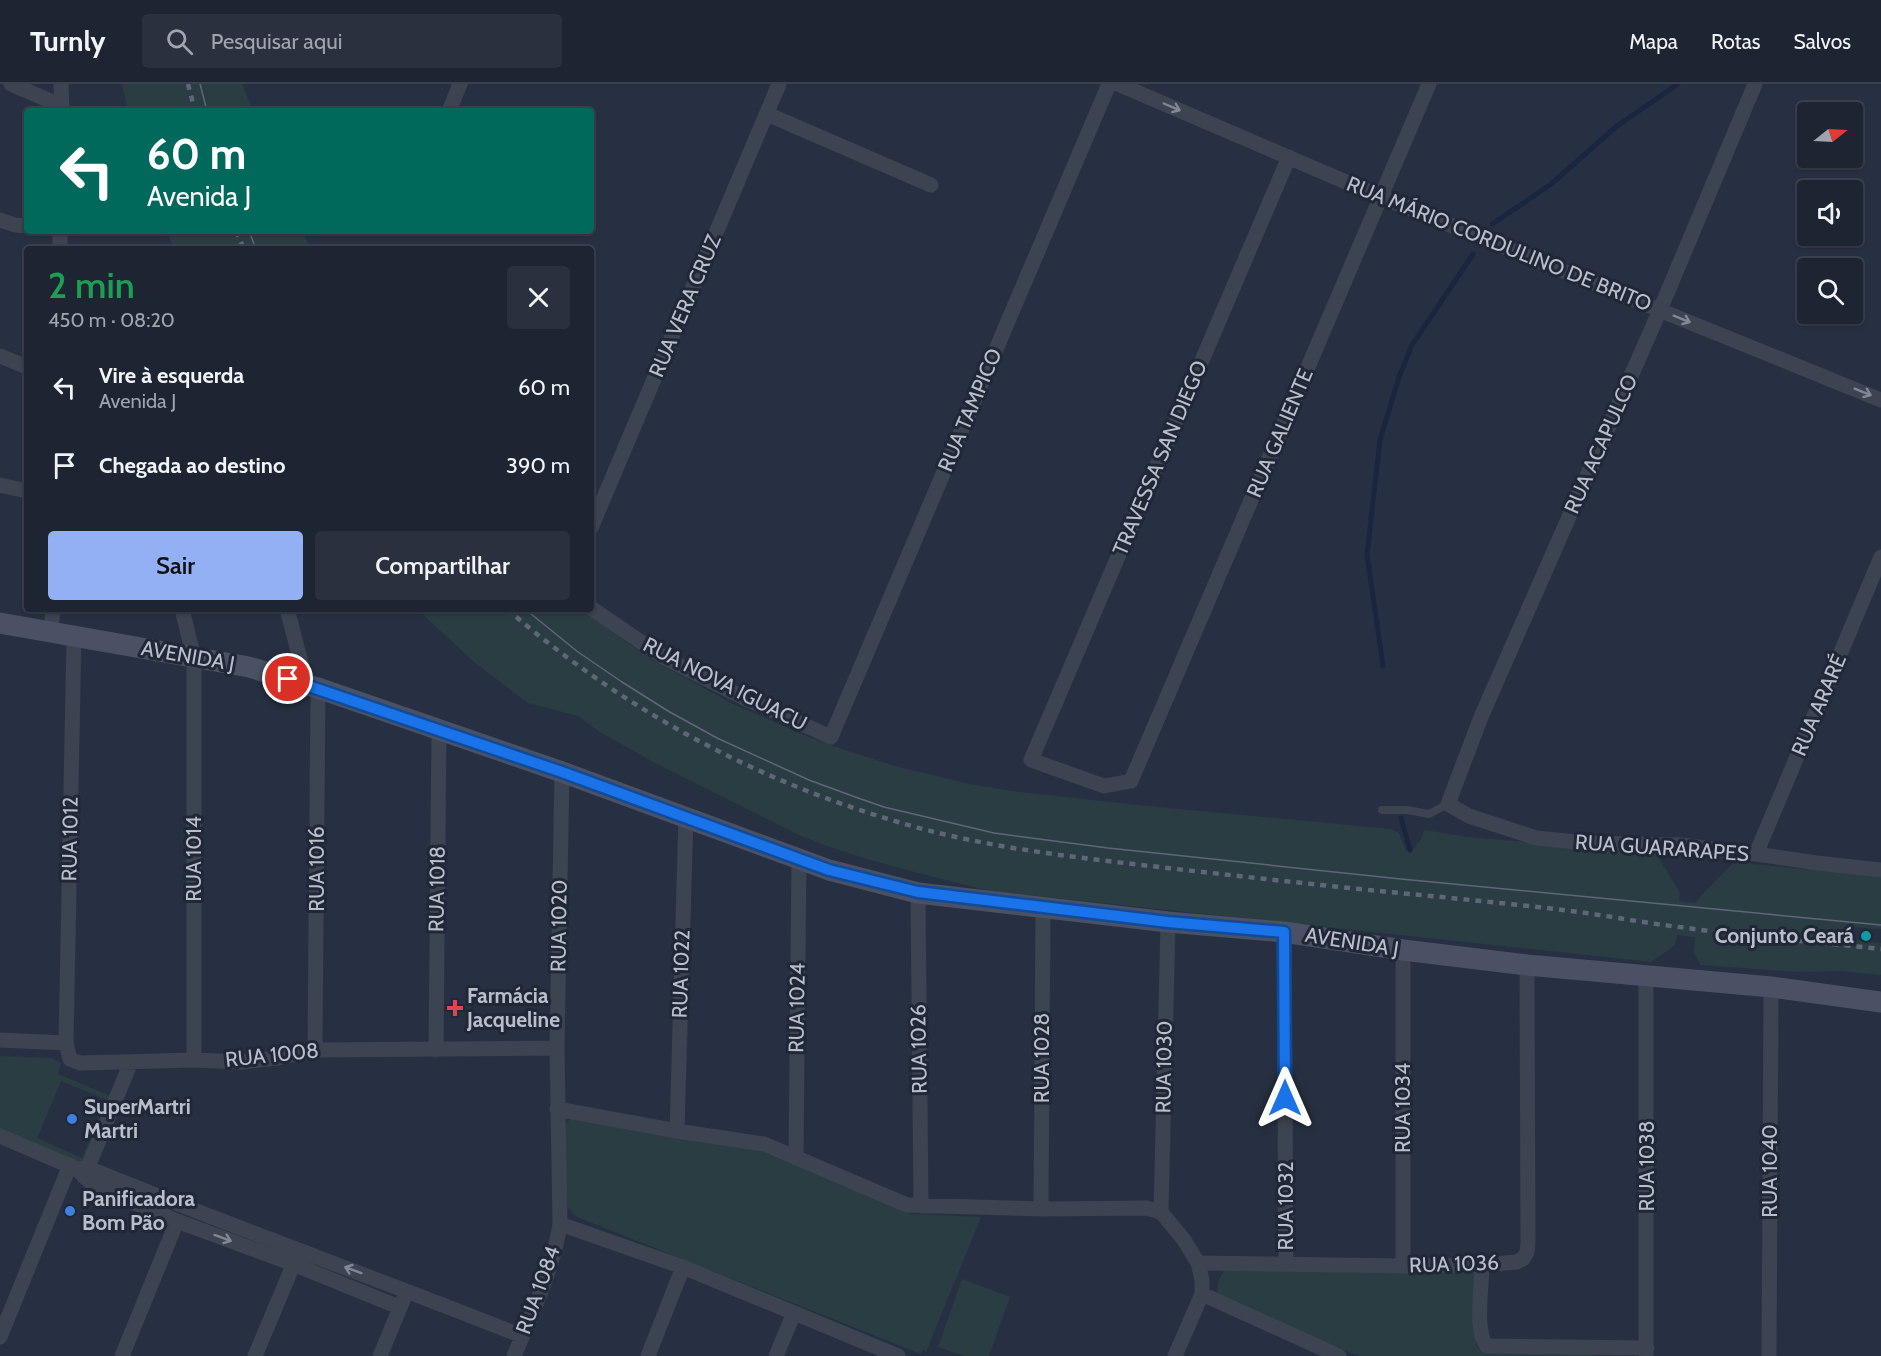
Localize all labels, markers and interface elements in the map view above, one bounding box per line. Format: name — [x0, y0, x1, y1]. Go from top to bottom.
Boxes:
search box — [142, 14, 562, 68]
text: Turnly — [30, 24, 106, 58]
icon: search — [163, 25, 196, 58]
text: Pesquisar aqui — [211, 28, 342, 55]
text: Mapa — [1629, 29, 1678, 54]
text: Rotas — [1711, 29, 1760, 54]
text: Salvos — [1793, 29, 1851, 54]
one-way arrow — [1163, 102, 1181, 113]
north arrow — [1797, 102, 1863, 168]
map controls — [1797, 102, 1863, 324]
text: 60 m — [147, 128, 246, 180]
icon: left — [48, 132, 126, 210]
street label: RUA MÁRIO CORDULINO DE BRITO — [1343, 171, 1655, 316]
text: Avenida J — [147, 180, 251, 213]
button: sound — [1797, 180, 1863, 246]
street label: RUA VERA CRUZ — [643, 230, 726, 381]
button: search — [1797, 258, 1863, 324]
text: 2 min — [48, 263, 135, 307]
button: close — [507, 266, 570, 329]
text: 450 m · 08:20 — [48, 308, 175, 332]
one-way arrow — [1672, 314, 1691, 325]
street label: RUA TAMPICO — [932, 344, 1007, 475]
street label: TRAVESSA SAN DIEGO — [1107, 357, 1212, 559]
text: Vire à esquerda — [99, 362, 244, 389]
street label: RUA GALIENTE — [1241, 365, 1318, 501]
street label: RUA ACAPULCO — [1559, 370, 1642, 517]
icon: left — [48, 371, 81, 404]
text: 60 m — [518, 374, 570, 401]
one-way arrow — [1853, 387, 1871, 398]
text: Avenida J — [99, 389, 176, 413]
icon: arrive — [48, 449, 81, 482]
text: Chegada ao destino — [99, 452, 285, 479]
text: 390 m — [506, 452, 570, 479]
button: Sair — [48, 531, 303, 600]
button: Compartilhar — [315, 531, 570, 600]
street label: RUA NOVA IGUACU — [639, 631, 811, 736]
street label: AVENIDA J — [139, 635, 237, 676]
street label: RUA ARARÉ — [1786, 650, 1851, 759]
pin — [262, 653, 313, 704]
icon: arrive — [271, 662, 304, 695]
street label: RUA 1012 — [56, 797, 83, 881]
street label: RUA 1014 — [181, 816, 206, 902]
street label: RUA 1016 — [304, 826, 329, 912]
street label: RUA GUARARAPES — [1574, 829, 1750, 866]
street label: RUA 1018 — [423, 846, 450, 932]
street label: RUA 1020 — [545, 880, 572, 972]
street label: AVENIDA J — [1303, 922, 1401, 961]
place label: Conjunto Ceará — [1715, 923, 1855, 948]
street label: RUA 1022 — [666, 929, 695, 1019]
marker: Conjunto Ceará — [1859, 929, 1873, 943]
street label: RUA 1024 — [783, 963, 810, 1053]
place label: Farmácia Jacqueline — [466, 983, 560, 1032]
marker: Farmácia Jacqueline — [448, 1001, 462, 1015]
street label: RUA 1026 — [905, 1004, 932, 1094]
street label: RUA 1028 — [1029, 1013, 1054, 1103]
street label: RUA 1030 — [1150, 1020, 1177, 1114]
street label: RUA 1008 — [224, 1037, 320, 1072]
street label: RUA 1034 — [1390, 1063, 1415, 1153]
position arrow — [1253, 1066, 1317, 1130]
place label: SuperMartri Martri — [84, 1094, 191, 1143]
marker: SuperMartri Martri — [65, 1112, 79, 1126]
street label: RUA 1038 — [1634, 1121, 1659, 1211]
street label: RUA 1040 — [1757, 1124, 1782, 1218]
street label: RUA 1032 — [1273, 1161, 1298, 1251]
place label: Panificadora Bom Pão — [82, 1186, 196, 1235]
marker: Panificadora Bom Pão — [63, 1204, 77, 1218]
one-way arrow — [213, 1233, 232, 1244]
street label: RUA 1084 — [510, 1243, 565, 1337]
street label: RUA 1036 — [1409, 1249, 1499, 1278]
one-way arrow — [344, 1264, 363, 1275]

